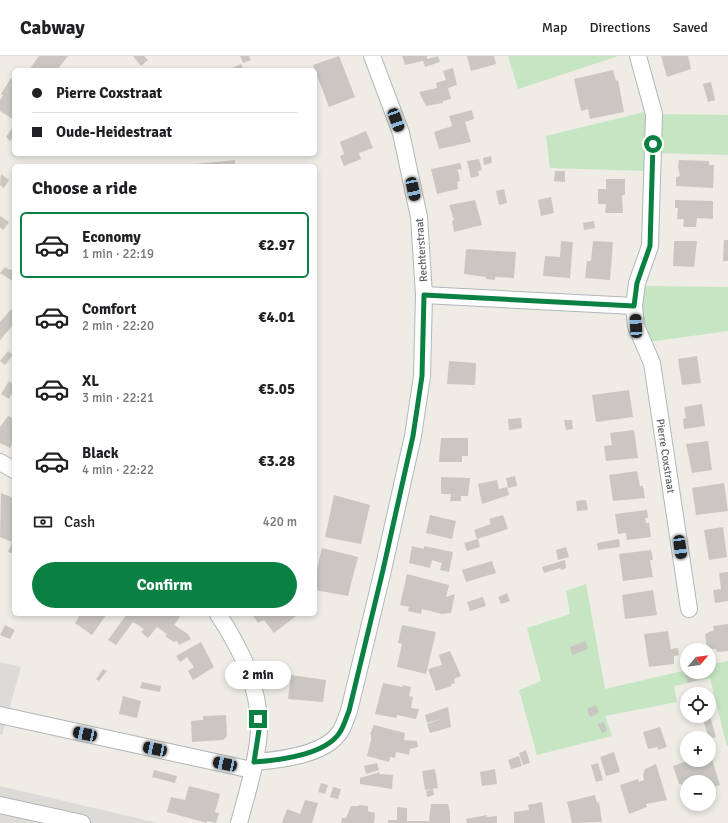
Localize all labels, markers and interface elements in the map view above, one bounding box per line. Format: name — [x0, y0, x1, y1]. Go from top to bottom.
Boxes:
text: Cabway — [20, 16, 85, 40]
text: Map — [542, 19, 568, 36]
text: Directions — [590, 19, 651, 36]
text: Saved — [673, 19, 708, 36]
text: Pierre Coxstraat — [56, 84, 162, 102]
car — [386, 107, 406, 133]
text: Oude-Heidestraat — [56, 123, 172, 141]
route start — [644, 135, 662, 153]
car — [405, 176, 421, 202]
text: Choose a ride — [32, 177, 137, 199]
street label: Rechterstraat — [413, 217, 430, 282]
icon: car — [34, 227, 70, 263]
text: Economy — [82, 228, 141, 246]
text: €2.97 — [258, 236, 295, 254]
text: 1 min · 22:19 — [82, 246, 154, 262]
icon: car — [34, 299, 70, 335]
text: Comfort — [82, 300, 136, 318]
text: €4.01 — [258, 308, 295, 326]
car — [629, 314, 643, 338]
text: 2 min · 22:20 — [82, 318, 154, 334]
icon: car — [34, 371, 70, 407]
text: XL — [82, 372, 99, 390]
text: €5.05 — [258, 380, 295, 398]
text: 3 min · 22:21 — [82, 390, 154, 406]
street label: Pierre Coxstraat — [653, 418, 678, 494]
icon: car — [34, 443, 70, 479]
text: Black — [82, 444, 119, 462]
text: €3.28 — [258, 452, 295, 470]
text: 4 min · 22:22 — [82, 462, 154, 478]
icon: cash — [32, 511, 54, 533]
text: Cash — [64, 513, 95, 531]
text: 420 m — [263, 514, 297, 530]
car — [672, 534, 688, 560]
button: Confirm — [32, 562, 297, 608]
north arrow — [680, 643, 716, 679]
map controls — [680, 643, 716, 811]
callout: 2 min — [225, 661, 291, 689]
text: 2 min — [242, 667, 274, 683]
button: locate — [680, 687, 716, 723]
route end — [249, 710, 267, 728]
car — [72, 726, 98, 742]
button: + — [680, 731, 716, 767]
car — [142, 741, 168, 757]
car — [212, 756, 238, 772]
button: − — [680, 775, 716, 811]

